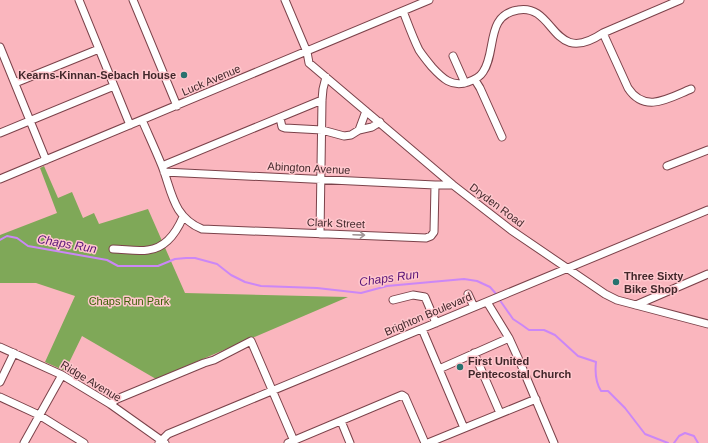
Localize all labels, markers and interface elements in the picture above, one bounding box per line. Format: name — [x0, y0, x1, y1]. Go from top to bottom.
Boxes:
street label: Luck Avenue — [180, 62, 242, 98]
place label: Kearns-Kinnan-Sebach House — [18, 69, 176, 81]
marker: Kearns-Kinnan-Sebach House — [179, 70, 189, 80]
street label: Abington Avenue — [267, 160, 351, 176]
street label: Dryden Road — [468, 181, 526, 229]
street label: Clark Street — [307, 216, 365, 230]
water label: Chaps Run — [36, 232, 98, 256]
one-way arrow — [352, 232, 365, 239]
water label: Chaps Run — [358, 267, 420, 289]
place label: Three Sixty Bike Shop — [624, 270, 684, 295]
marker: Three Sixty Bike Shop — [611, 277, 621, 287]
street label: Brighton Boulevard — [383, 290, 473, 338]
park label: Chaps Run Park — [89, 295, 170, 307]
place label: First United Pentecostal Church — [468, 355, 572, 380]
street label: Ridge Avenue — [59, 358, 123, 404]
marker: First United Pentecostal Church — [455, 362, 465, 372]

